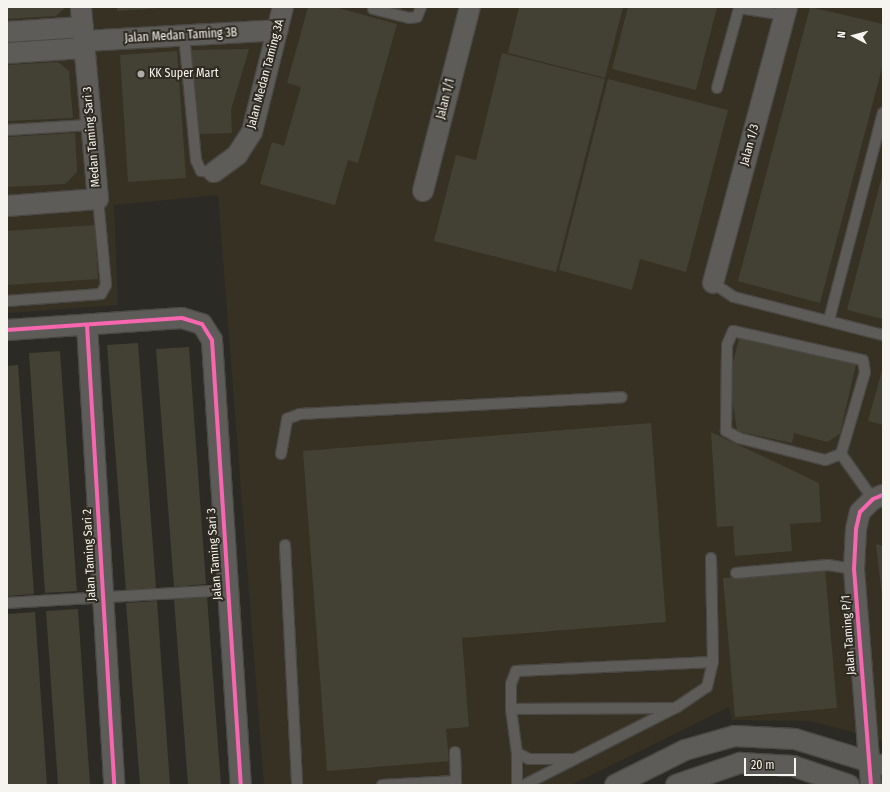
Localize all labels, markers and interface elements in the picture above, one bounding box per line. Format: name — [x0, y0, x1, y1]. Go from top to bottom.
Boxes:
north arrow — [834, 16, 874, 56]
street label: Jalan Medan Taming 3A — [244, 18, 288, 130]
street label: Jalan Medan Taming 3B — [124, 26, 238, 46]
text: N — [835, 31, 848, 39]
place label: KK Super Mart — [149, 67, 219, 81]
marker: KK Super Mart — [136, 69, 146, 79]
street label: Jalan 1/1 — [434, 77, 458, 121]
street label: Medan Taming Sari 3 — [80, 86, 104, 188]
street label: Jalan 1/3 — [738, 123, 762, 167]
street label: Jalan Taming Sari 3 — [205, 507, 225, 601]
street label: Jalan Taming Sari 2 — [80, 509, 100, 601]
street label: Jalan Taming P/1 — [839, 594, 859, 676]
scale bar — [746, 750, 798, 776]
text: 20 m — [751, 758, 775, 772]

